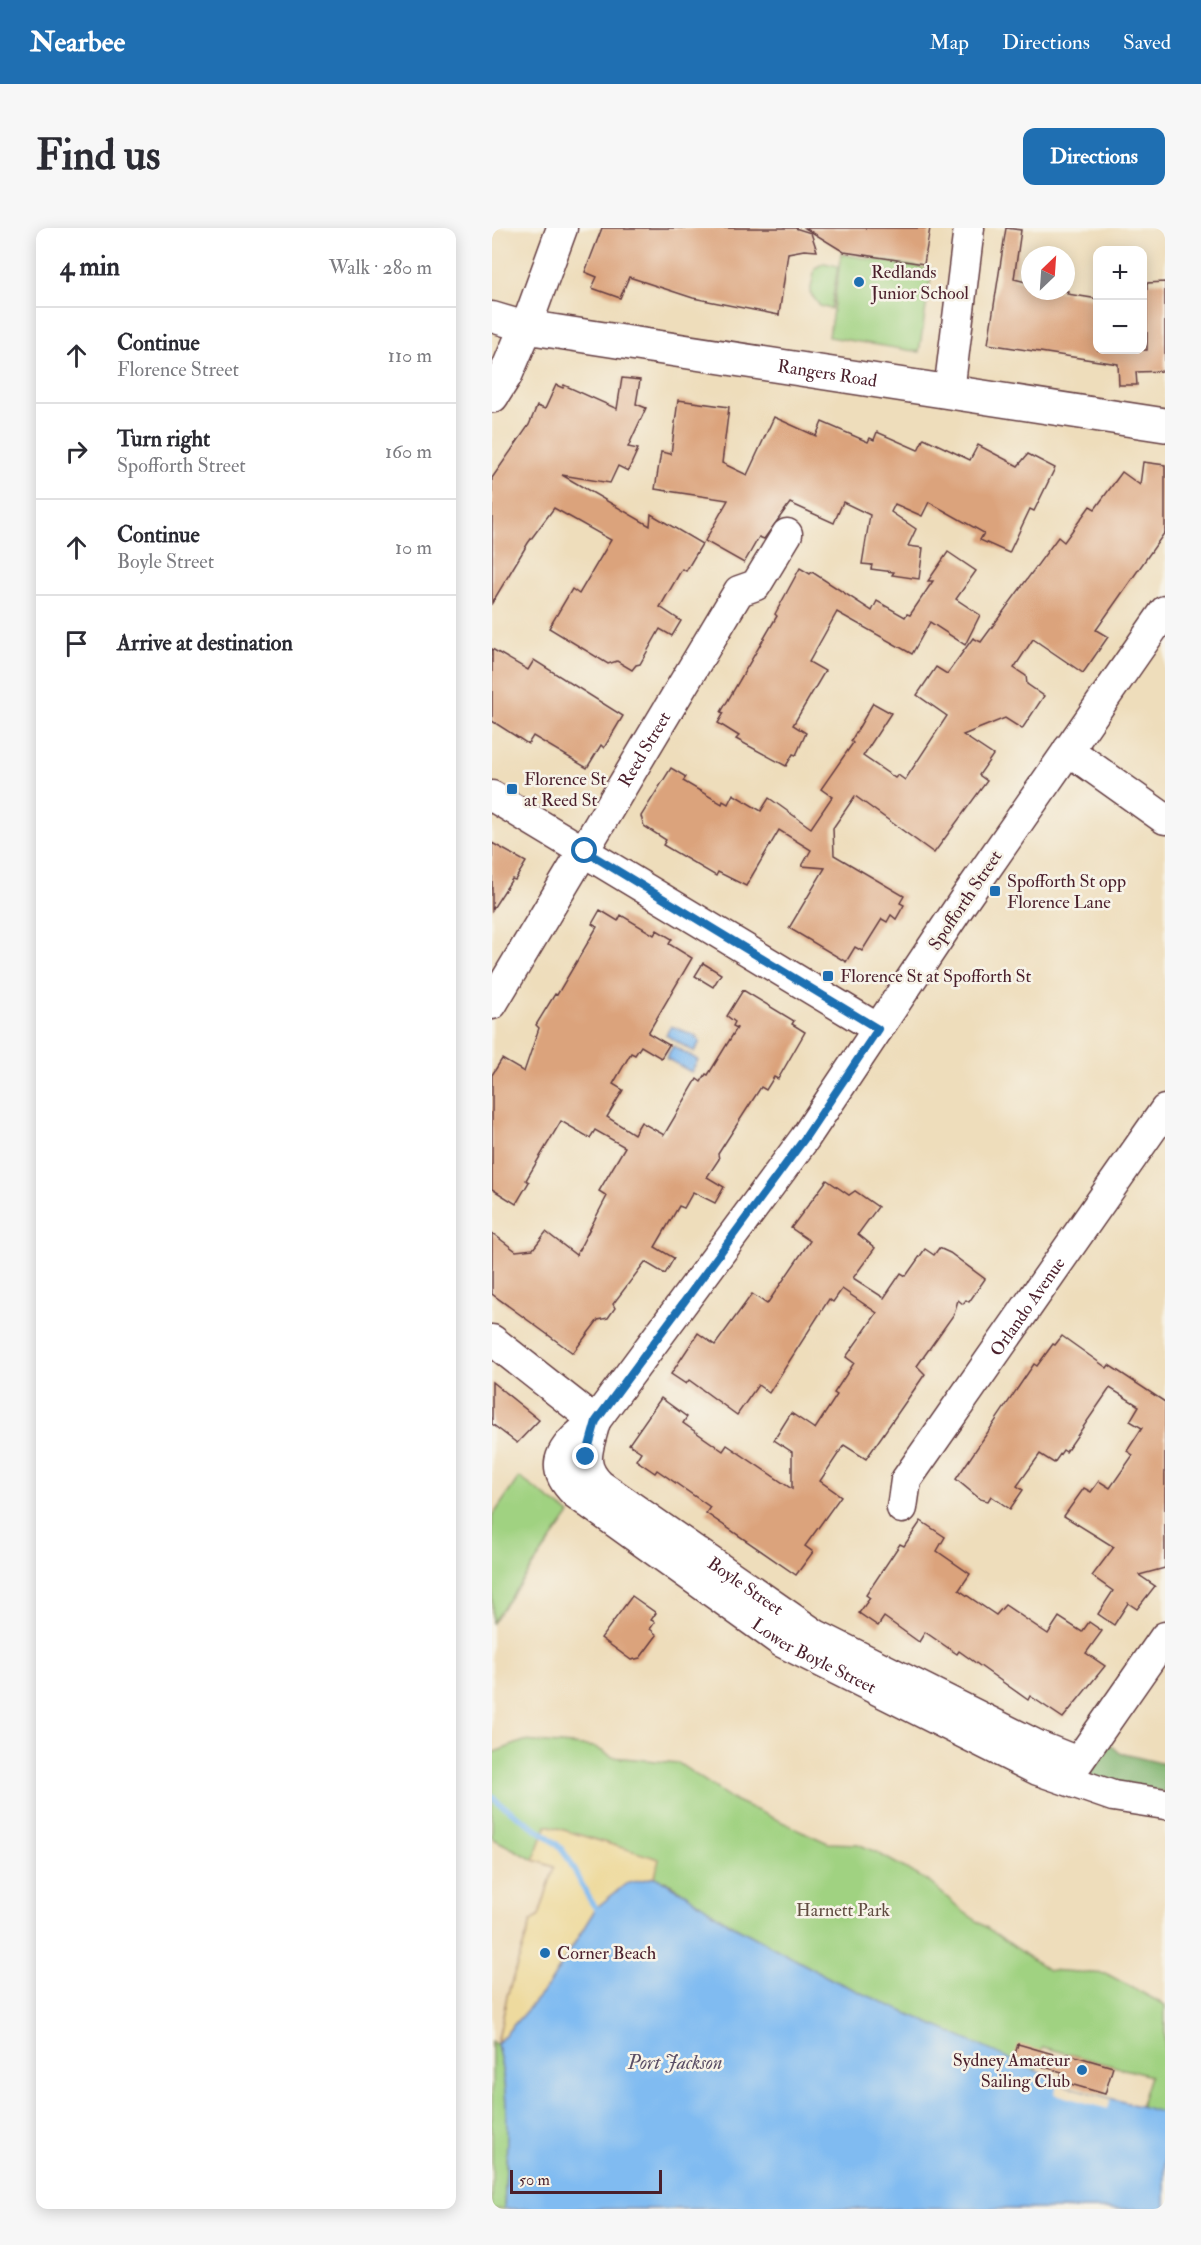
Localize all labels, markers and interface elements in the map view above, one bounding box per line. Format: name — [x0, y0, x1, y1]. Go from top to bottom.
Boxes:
text: Nearbee — [30, 25, 125, 60]
text: Map — [929, 29, 969, 56]
text: Directions — [1002, 29, 1090, 56]
text: Saved — [1123, 29, 1171, 56]
button: Directions — [1023, 128, 1165, 185]
text: Find us — [36, 130, 160, 182]
north arrow — [1021, 246, 1075, 300]
map controls — [1093, 246, 1147, 354]
button: + — [1093, 246, 1147, 300]
text: 4 min — [60, 251, 120, 283]
text: Walk · 280 m — [329, 255, 432, 280]
place label: Redlands Junior School — [870, 261, 969, 305]
marker: Redlands Junior School — [852, 275, 866, 289]
button: − — [1093, 300, 1147, 354]
text: Continue — [117, 329, 200, 357]
icon: ahead — [60, 339, 93, 372]
text: 110 m — [388, 343, 432, 368]
street label: Rangers Road — [776, 355, 879, 393]
text: Florence Street — [117, 357, 239, 382]
text: Turn right — [117, 425, 210, 453]
icon: right — [60, 435, 93, 468]
text: 160 m — [385, 439, 432, 464]
text: Spofforth Street — [117, 453, 246, 478]
text: Continue — [117, 521, 200, 549]
icon: ahead — [60, 531, 93, 564]
text: 10 m — [395, 535, 432, 560]
text: Boyle Street — [117, 549, 214, 574]
icon: arrive — [60, 627, 93, 660]
text: Arrive at destination — [117, 629, 293, 657]
street label: Reed Street — [613, 707, 676, 791]
place label: Florence St at Reed St — [524, 768, 606, 812]
marker: Florence St at Reed St — [505, 782, 519, 796]
route start — [571, 837, 597, 863]
street label: Spofforth Street — [923, 846, 1007, 955]
place label: Spofforth St opp Florence Lane — [1007, 870, 1126, 914]
marker: Spofforth St opp Florence Lane — [988, 884, 1002, 898]
place label: Florence St at Spofforth St — [840, 965, 1032, 988]
marker: Florence St at Spofforth St — [821, 969, 835, 983]
street label: Orlando Avenue — [985, 1252, 1071, 1361]
route end — [572, 1443, 598, 1469]
street label: Boyle Street — [703, 1552, 788, 1621]
street label: Lower Boyle Street — [747, 1613, 880, 1699]
park label: Harnett Park — [796, 1899, 890, 1922]
place label: Corner Beach — [557, 1942, 657, 1965]
marker: Corner Beach — [538, 1946, 552, 1960]
place label: Sydney Amateur Sailing Club — [953, 2049, 1070, 2093]
water label: Port Jackson — [627, 2050, 722, 2075]
marker: Sydney Amateur Sailing Club — [1075, 2063, 1089, 2077]
scale bar — [510, 2167, 662, 2194]
text: 50 m — [519, 2170, 550, 2190]

